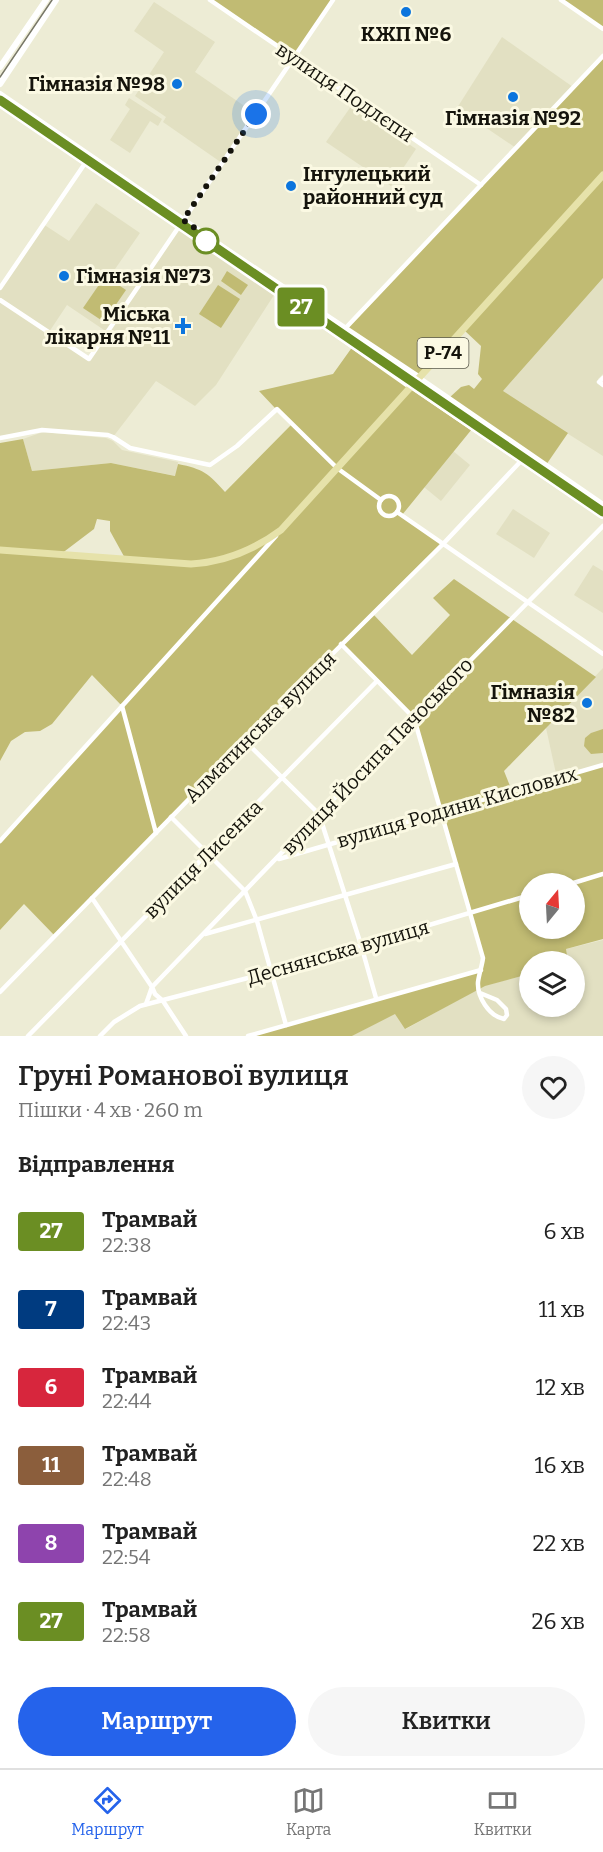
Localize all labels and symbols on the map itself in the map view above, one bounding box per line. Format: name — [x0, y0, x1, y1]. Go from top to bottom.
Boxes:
marker: КЖП №6 — [399, 5, 413, 19]
place label: КЖП №6 — [361, 22, 451, 46]
street label: вулиця Подлєпи — [271, 37, 419, 147]
place label: Гімназія №98 — [28, 72, 165, 96]
marker: Гімназія №98 — [170, 77, 184, 91]
marker: Гімназія №92 — [506, 90, 520, 104]
your location — [241, 99, 271, 129]
place label: Гімназія №92 — [445, 106, 581, 130]
place label: Інгулецький районний суд — [303, 162, 443, 209]
marker: Інгулецький районний суд — [284, 179, 298, 193]
unlabelled marker — [193, 228, 219, 254]
place label: Гімназія №73 — [76, 264, 211, 288]
marker: Гімназія №73 — [57, 269, 71, 283]
line badge: 27 — [274, 288, 328, 326]
place label: Міська лікарня №11 — [45, 302, 170, 349]
marker: Міська лікарня №11 — [174, 317, 192, 335]
road number: Р-74 — [418, 338, 468, 368]
street label: Алматинська вулиця — [179, 646, 341, 808]
street label: вулиця Йосипа Пачоського — [276, 652, 478, 860]
place label: Гімназія №82 — [490, 680, 575, 727]
marker: Гімназія №82 — [580, 696, 594, 710]
street label: вулиця Родини Кислових — [334, 761, 580, 853]
street label: вулиця Лисенка — [139, 795, 267, 923]
north arrow — [519, 873, 585, 939]
street label: Деснянська вулиця — [244, 915, 432, 989]

